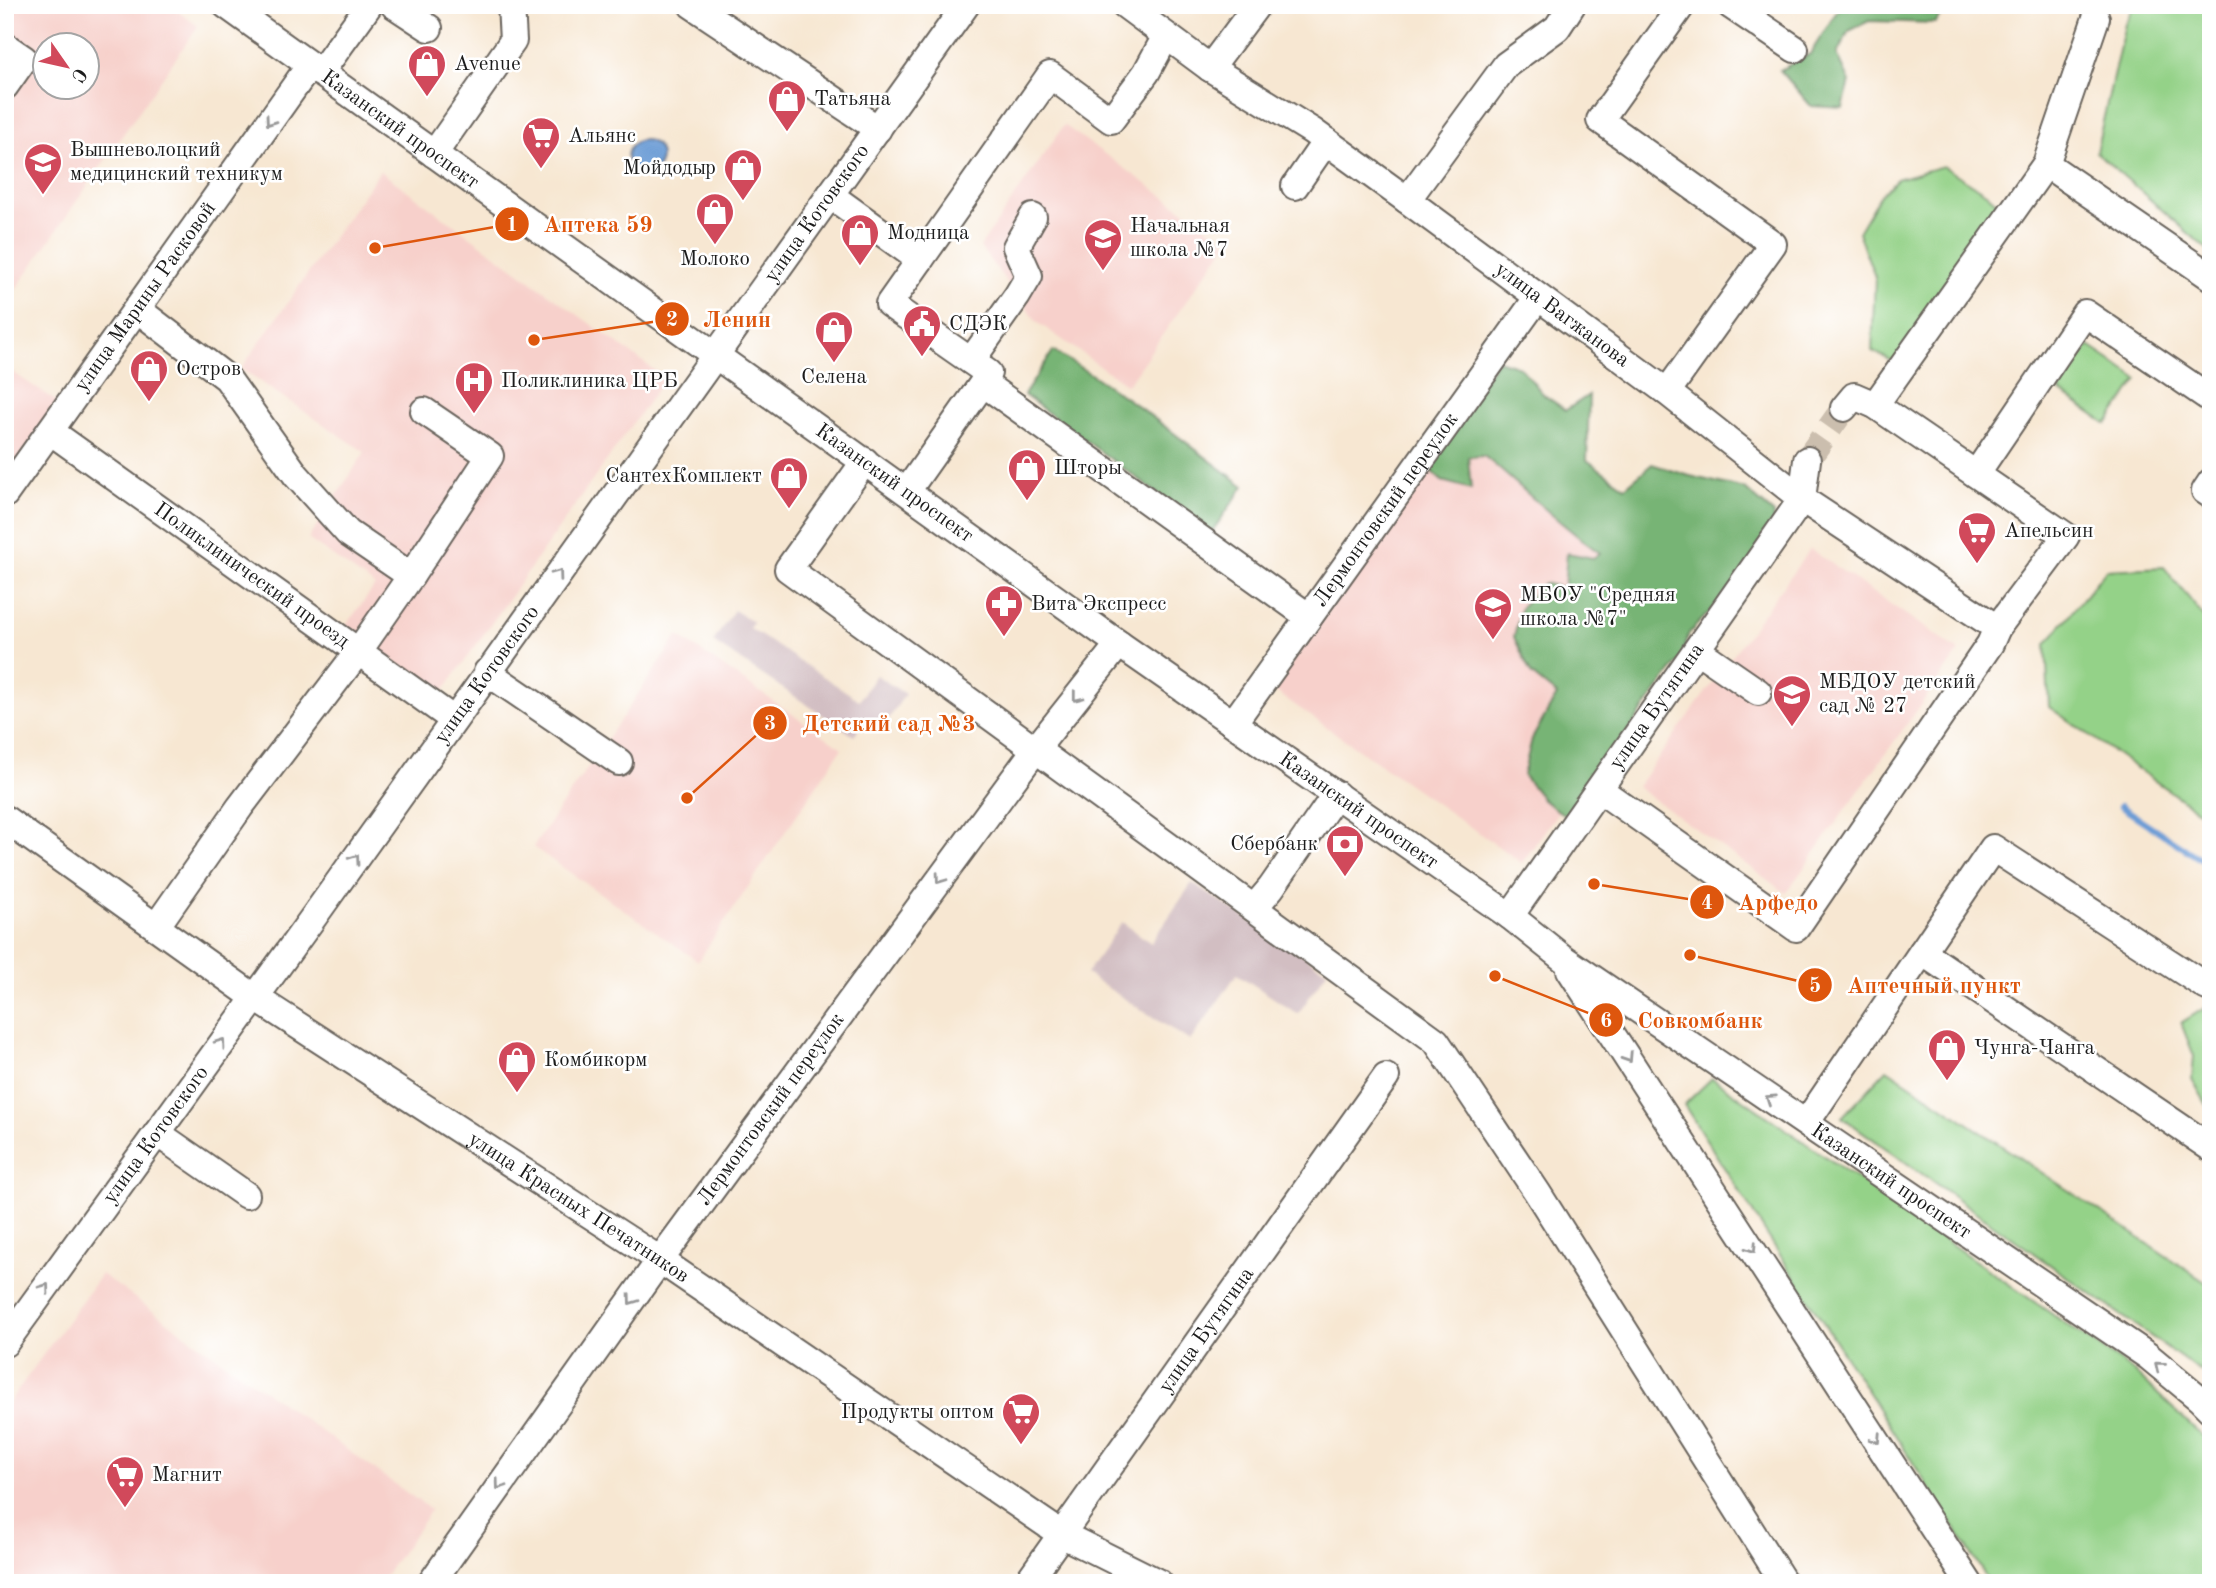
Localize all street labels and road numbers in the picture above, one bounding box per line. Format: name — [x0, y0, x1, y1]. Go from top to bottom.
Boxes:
street label: Казанский проспект — [317, 66, 483, 193]
street label: улица Котовского — [760, 141, 873, 286]
street label: улица Марины Расковой — [71, 198, 220, 396]
street label: улица Вагжанова — [1491, 258, 1633, 371]
street label: Лермонтовский переулок — [1310, 409, 1462, 611]
street label: Казанский проспект — [812, 420, 977, 547]
street label: Поликлинический проезд — [150, 499, 354, 652]
street label: улица Котовского — [431, 602, 543, 748]
street label: улица Бутягина — [1606, 639, 1708, 773]
street label: Казанский проспект — [1275, 748, 1442, 873]
street label: Лермонтовский переулок — [693, 1009, 849, 1209]
street label: улица Котовского — [99, 1062, 213, 1208]
street label: Казанский проспект — [1807, 1120, 1975, 1243]
street label: улица Красных Печатников — [465, 1128, 693, 1287]
street label: улица Бутягина — [1155, 1263, 1258, 1397]

